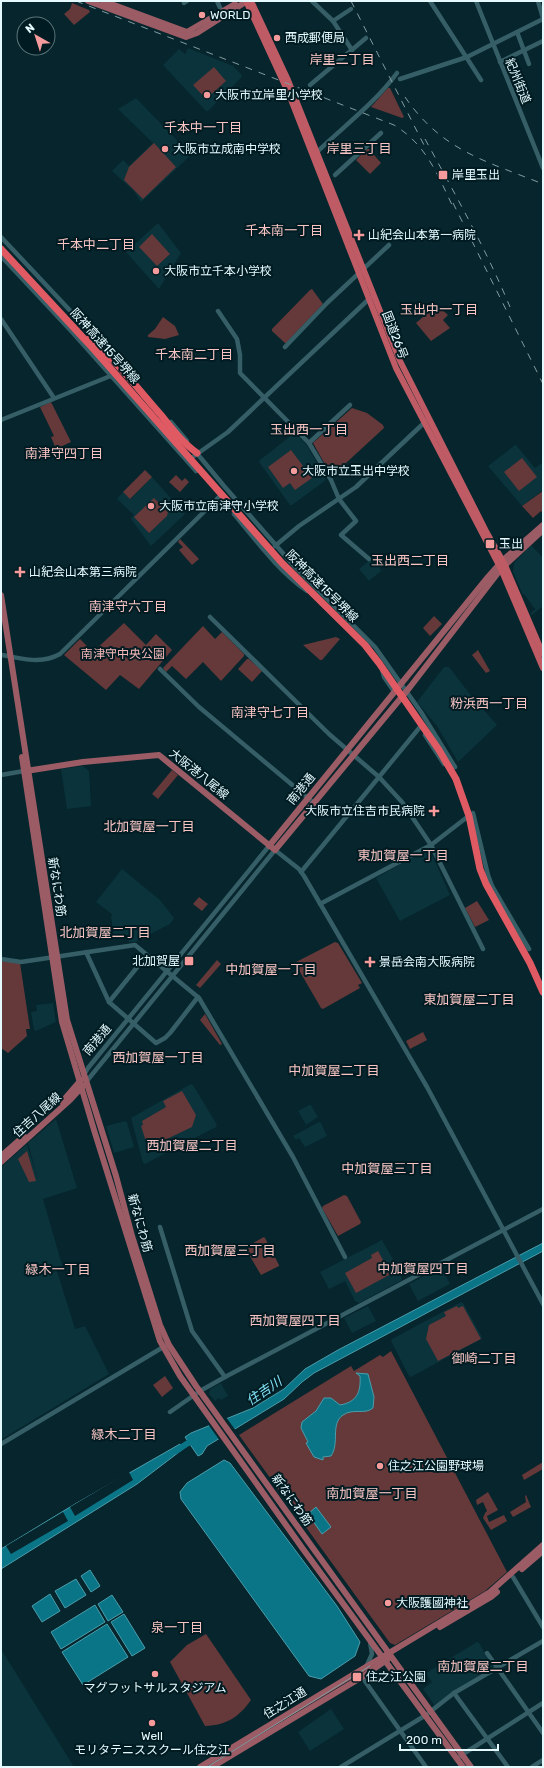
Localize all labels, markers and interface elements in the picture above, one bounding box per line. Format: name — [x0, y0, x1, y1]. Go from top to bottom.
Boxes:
place label: WORLD — [210, 8, 251, 22]
marker: WORLD — [197, 10, 207, 20]
north arrow — [16, 16, 56, 56]
text: N — [23, 21, 37, 36]
place label: 西成郵便局 — [285, 31, 345, 45]
marker: 西成郵便局 — [272, 33, 282, 43]
district label: 岸里二丁目 — [309, 52, 375, 67]
street label: 紀州街道 — [503, 56, 533, 106]
place label: 大阪市立岸里小学校 — [215, 88, 323, 102]
marker: 大阪市立岸里小学校 — [202, 90, 212, 100]
district label: 千本中一丁目 — [164, 120, 242, 135]
district label: 岸里三丁目 — [326, 141, 392, 156]
place label: 大阪市立成南中学校 — [173, 142, 281, 156]
marker: 大阪市立成南中学校 — [160, 144, 170, 154]
place label: 岸里玉出 — [452, 168, 500, 182]
marker: 岸里玉出 — [437, 169, 449, 181]
district label: 千本南一丁目 — [245, 223, 323, 238]
place label: 山紀会山本第一病院 — [368, 228, 476, 242]
marker: 山紀会山本第一病院 — [353, 229, 365, 241]
district label: 千本中二丁目 — [57, 237, 135, 252]
place label: 大阪市立千本小学校 — [164, 264, 272, 278]
marker: 大阪市立千本小学校 — [151, 266, 161, 276]
district label: 玉出中一丁目 — [400, 302, 478, 317]
street label: 阪神高速15号堺線 — [68, 306, 142, 386]
street label: 国道26号 — [379, 309, 411, 361]
district label: 千本南二丁目 — [155, 347, 233, 362]
district label: 玉出西一丁目 — [270, 422, 348, 437]
district label: 南津守四丁目 — [25, 446, 103, 461]
place label: 大阪市立玉出中学校 — [302, 464, 410, 478]
marker: 大阪市立玉出中学校 — [289, 466, 299, 476]
place label: 大阪市立南津守小学校 — [159, 499, 279, 513]
marker: 大阪市立南津守小学校 — [146, 501, 156, 511]
place label: 玉出 — [499, 537, 523, 551]
marker: 玉出 — [484, 538, 496, 550]
street label: 阪神高速15号堺線 — [283, 547, 361, 625]
district label: 玉出西二丁目 — [371, 553, 449, 568]
place label: 山紀会山本第三病院 — [29, 565, 137, 579]
marker: 山紀会山本第三病院 — [14, 566, 26, 578]
district label: 南津守六丁目 — [89, 599, 167, 614]
park label: 南津守中央公園 — [81, 647, 165, 661]
district label: 粉浜西一丁目 — [450, 696, 528, 711]
district label: 南津守七丁目 — [231, 705, 309, 720]
street label: 大阪港八尾線 — [167, 746, 231, 802]
street label: 南港通 — [284, 771, 318, 807]
place label: 大阪市立住吉市民病院 — [305, 804, 425, 818]
marker: 大阪市立住吉市民病院 — [428, 805, 440, 817]
district label: 北加賀屋一丁目 — [103, 819, 195, 834]
district label: 東加賀屋一丁目 — [357, 848, 449, 863]
street label: 新なにわ筋 — [45, 856, 69, 918]
district label: 北加賀屋二丁目 — [59, 925, 151, 940]
place label: 北加賀屋 — [132, 954, 180, 968]
marker: 北加賀屋 — [183, 955, 195, 967]
place label: 景岳会南大阪病院 — [379, 955, 475, 969]
marker: 景岳会南大阪病院 — [364, 956, 376, 968]
district label: 中加賀屋一丁目 — [225, 962, 317, 977]
district label: 東加賀屋二丁目 — [423, 992, 515, 1007]
street label: 南港通 — [80, 1022, 114, 1058]
district label: 西加賀屋一丁目 — [112, 1050, 204, 1065]
district label: 中加賀屋二丁目 — [288, 1063, 380, 1078]
street label: 住吉八尾線 — [10, 1090, 64, 1140]
district label: 西加賀屋二丁目 — [146, 1138, 238, 1153]
district label: 中加賀屋三丁目 — [341, 1161, 433, 1176]
street label: 新なにわ筋 — [125, 1192, 155, 1254]
district label: 西加賀屋三丁目 — [184, 1243, 276, 1258]
district label: 中加賀屋四丁目 — [377, 1261, 469, 1276]
district label: 緑木一丁目 — [25, 1262, 91, 1277]
district label: 西加賀屋四丁目 — [249, 1313, 341, 1328]
district label: 御崎二丁目 — [451, 1351, 517, 1366]
water label: 住吉川 — [244, 1373, 286, 1408]
district label: 緑木二丁目 — [91, 1427, 157, 1442]
place label: 住之江公園野球場 — [388, 1459, 484, 1473]
marker: 住之江公園野球場 — [375, 1461, 385, 1471]
street label: 新なにわ筋 — [269, 1472, 315, 1528]
district label: 南加賀屋一丁目 — [326, 1486, 418, 1501]
place label: 大阪護國神社 — [396, 1596, 468, 1610]
marker: 大阪護國神社 — [383, 1598, 393, 1608]
district label: 泉一丁目 — [151, 1620, 203, 1635]
district label: 南加賀屋二丁目 — [437, 1659, 529, 1674]
marker: マグフットサルスタジアム — [150, 1669, 160, 1679]
place label: 住之江公園 — [366, 1670, 426, 1684]
marker: 住之江公園 — [351, 1671, 363, 1683]
place label: マグフットサルスタジアム — [83, 1681, 227, 1695]
street label: 住之江通 — [261, 1684, 309, 1722]
marker: Well モリタテニススクール住之江 — [147, 1718, 157, 1728]
scale bar — [400, 1726, 498, 1752]
place label: Well モリタテニススクール住之江 — [74, 1729, 230, 1757]
text: 200 m — [406, 1733, 442, 1747]

